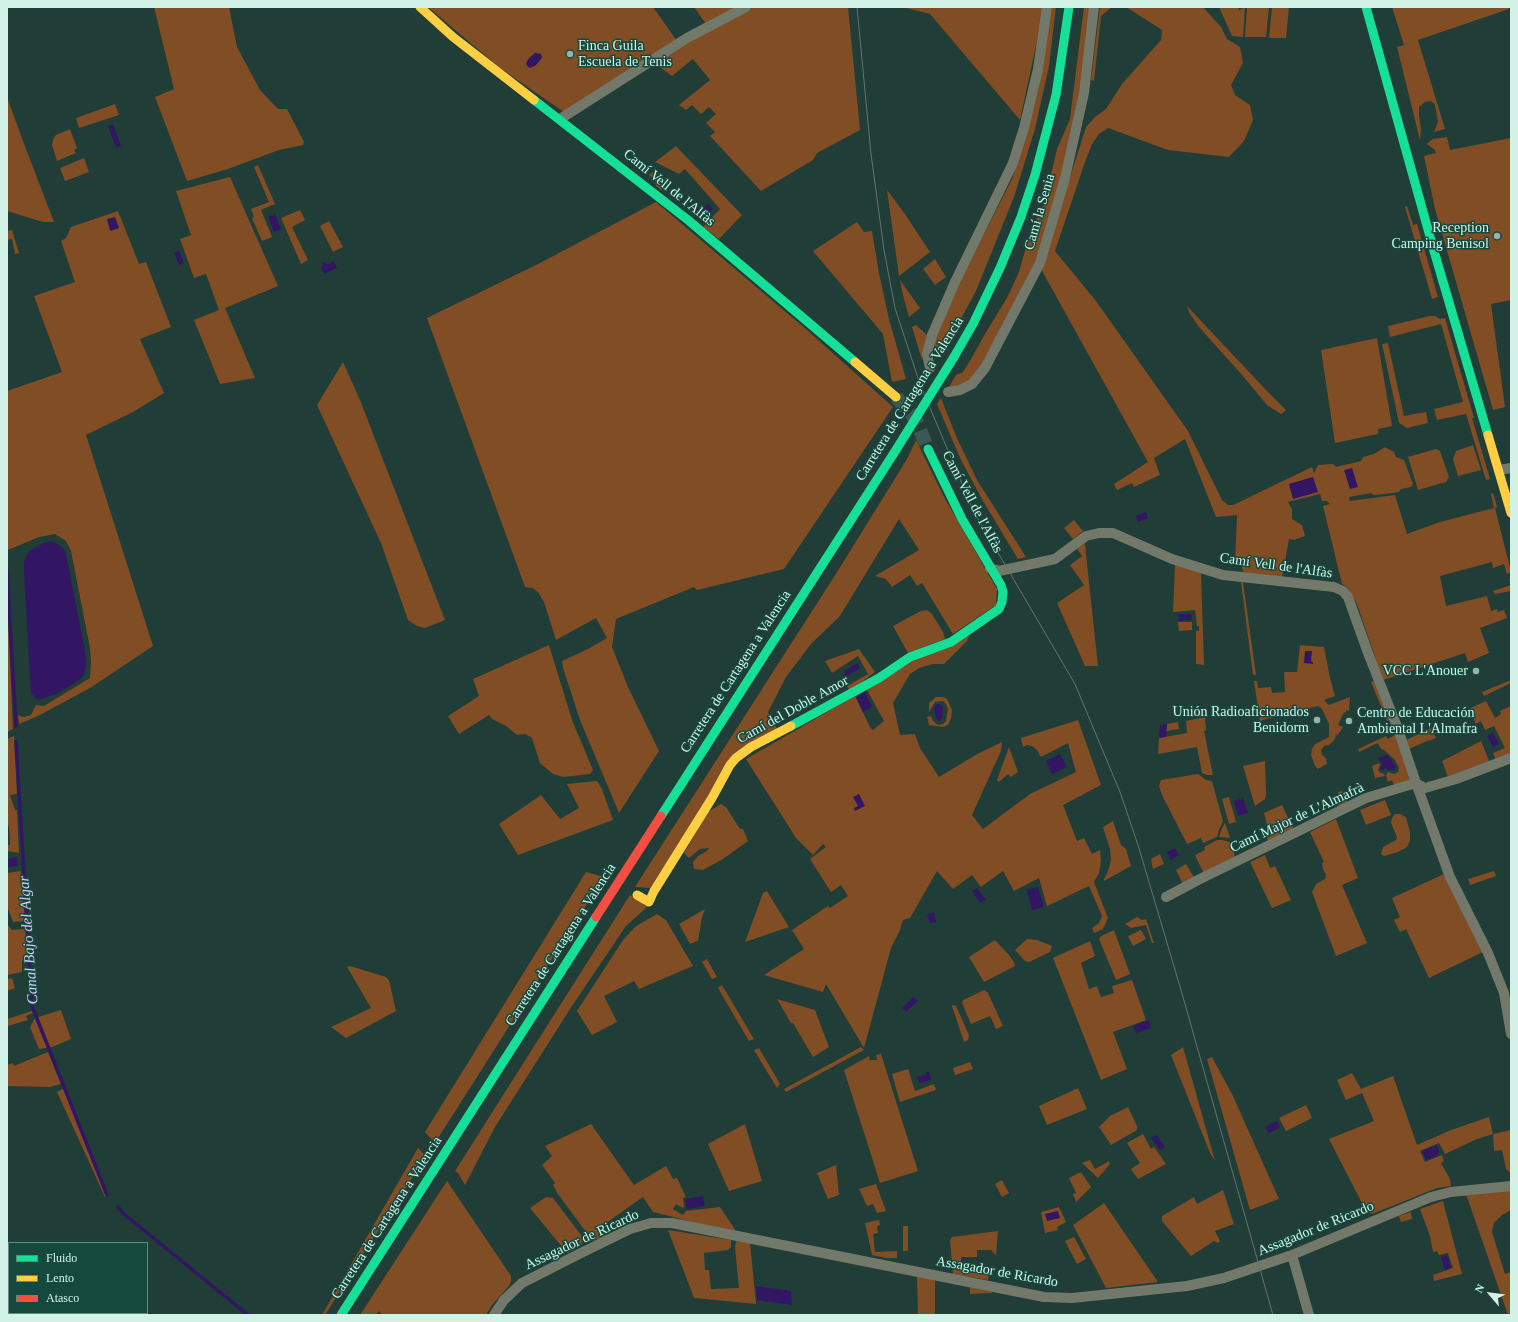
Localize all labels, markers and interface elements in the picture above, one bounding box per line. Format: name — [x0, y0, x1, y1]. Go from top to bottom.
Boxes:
place label: Finca Guila Escuela de Tenis — [578, 38, 672, 70]
marker: Finca Guila Escuela de Tenis — [565, 49, 575, 59]
street label: Camí Vell de l'Alfàs — [620, 146, 718, 230]
street label: Camí la Senia — [1021, 172, 1059, 252]
place label: Reception Camping Benisol — [1391, 220, 1489, 252]
marker: Reception Camping Benisol — [1492, 231, 1502, 241]
street label: Carretera de Cartagena a Valencia — [852, 314, 968, 484]
street label: Camí Vell de l'Alfàs — [938, 448, 1006, 556]
street label: Camí Vell de l'Alfàs — [1219, 550, 1333, 582]
street label: Carretera de Cartagena a Valencia — [677, 588, 795, 756]
place label: VCC L'Anouer — [1383, 663, 1468, 679]
marker: VCC L'Anouer — [1471, 666, 1481, 676]
street label: Camí del Doble Amor — [734, 672, 852, 748]
place label: Unión Radioaficionados Benidorm — [1173, 704, 1309, 736]
place label: Centro de Educación Ambiental L'Almafra — [1357, 705, 1477, 738]
marker: Unión Radioaficionados Benidorm — [1312, 715, 1322, 725]
marker: Centro de Educación Ambiental L'Almafra — [1344, 716, 1354, 726]
street label: Camí Major de L'Almafrà — [1227, 780, 1367, 856]
street label: Carretera de Cartagena a Valencia — [502, 861, 620, 1029]
water label: Canal Bajo del Algar — [16, 875, 42, 1005]
street label: Carretera de Cartagena a Valencia — [328, 1134, 446, 1302]
street label: Assagador de Ricardo — [1256, 1198, 1376, 1260]
street label: Assagador de Ricardo — [522, 1206, 642, 1274]
legend — [8, 1242, 148, 1314]
text: Fluido — [46, 1251, 77, 1265]
street label: Assagador de Ricardo — [935, 1253, 1059, 1291]
text: Lento — [46, 1271, 74, 1285]
north arrow — [1470, 1274, 1510, 1314]
text: N — [1472, 1282, 1487, 1295]
text: Atasco — [46, 1291, 79, 1305]

